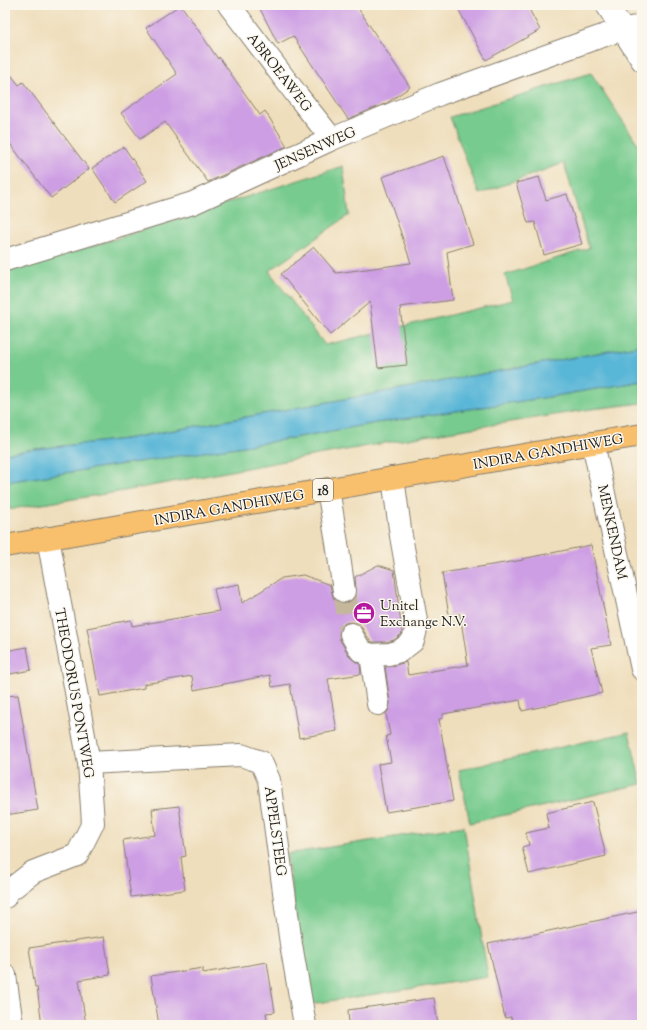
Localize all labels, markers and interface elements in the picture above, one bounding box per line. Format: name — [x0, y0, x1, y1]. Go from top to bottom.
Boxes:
street label: ABROEAWEG — [241, 30, 316, 117]
street label: JENSENWEG — [271, 123, 360, 177]
street label: INDIRA GANDHIWEG — [472, 430, 625, 476]
road number: 18 — [313, 479, 333, 501]
street label: MENKENDAM — [591, 483, 631, 582]
street label: INDIRA GANDHIWEG — [153, 486, 306, 532]
place label: Unitel Exchange N.V. — [380, 597, 467, 633]
office icon: Unitel Exchange N.V. — [351, 600, 377, 626]
street label: THEODORUS PONTWEG — [48, 607, 98, 781]
street label: APPELSTEEG — [258, 785, 290, 878]

